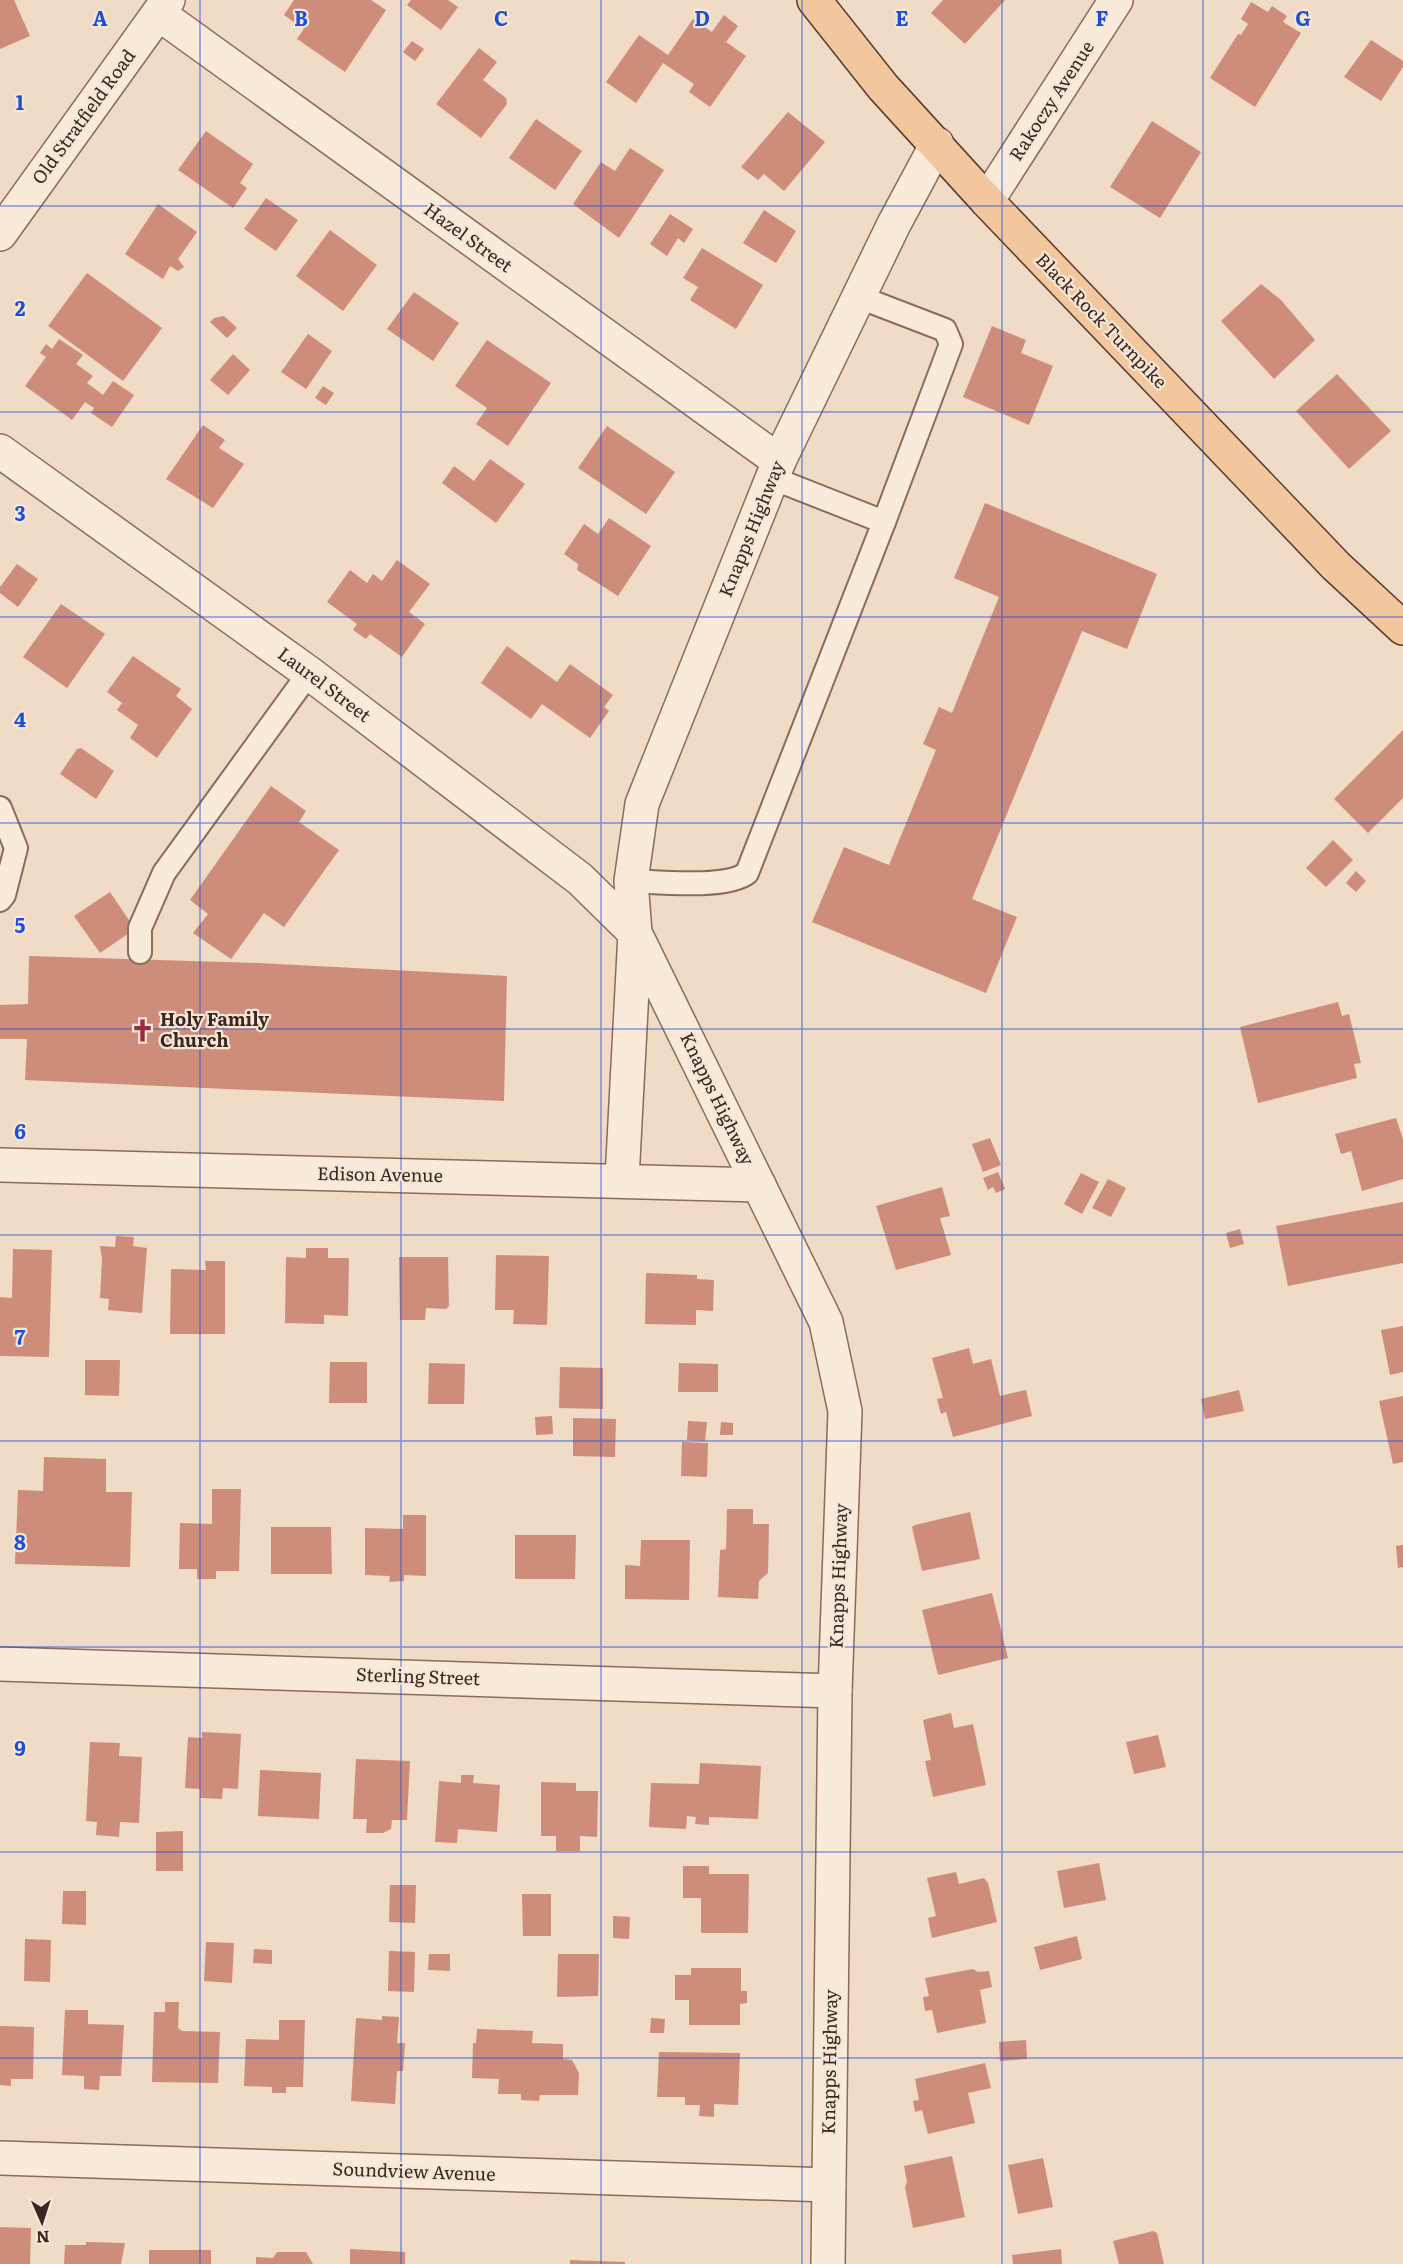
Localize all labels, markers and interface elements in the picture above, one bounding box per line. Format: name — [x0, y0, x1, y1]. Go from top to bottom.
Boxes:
text: A — [92, 2, 108, 32]
text: B — [294, 2, 308, 32]
text: C — [494, 2, 508, 32]
text: D — [694, 2, 710, 32]
text: E — [895, 2, 909, 32]
text: F — [1096, 2, 1109, 32]
text: G — [1295, 2, 1311, 32]
street label: Rakoczy Avenue — [1002, 35, 1100, 166]
street label: Old Stratfield Road — [25, 43, 141, 189]
text: 1 — [16, 86, 24, 116]
street label: Hazel Street — [419, 195, 519, 279]
street label: Black Rock Turnpike — [1030, 246, 1174, 394]
text: 2 — [15, 292, 26, 322]
street label: Knapps Highway — [711, 456, 791, 601]
text: 3 — [14, 497, 26, 527]
street label: Laurel Street — [273, 640, 378, 728]
text: 4 — [14, 703, 26, 733]
text: 5 — [15, 909, 26, 939]
place label: Holy Family Church — [160, 1005, 269, 1053]
church icon: Holy Family Church — [129, 1017, 155, 1043]
street label: Knapps Highway — [674, 1027, 763, 1170]
text: 6 — [14, 1115, 26, 1145]
street label: Edison Avenue — [317, 1159, 443, 1188]
text: 7 — [15, 1321, 26, 1351]
street label: Knapps Highway — [821, 1502, 854, 1649]
text: 8 — [14, 1526, 26, 1556]
street label: Sterling Street — [356, 1660, 481, 1691]
text: 9 — [14, 1732, 26, 1762]
street label: Knapps Highway — [814, 1989, 843, 2135]
street label: Soundview Avenue — [332, 2154, 496, 2187]
north arrow — [12, 2192, 72, 2252]
text: N — [35, 2226, 50, 2250]

